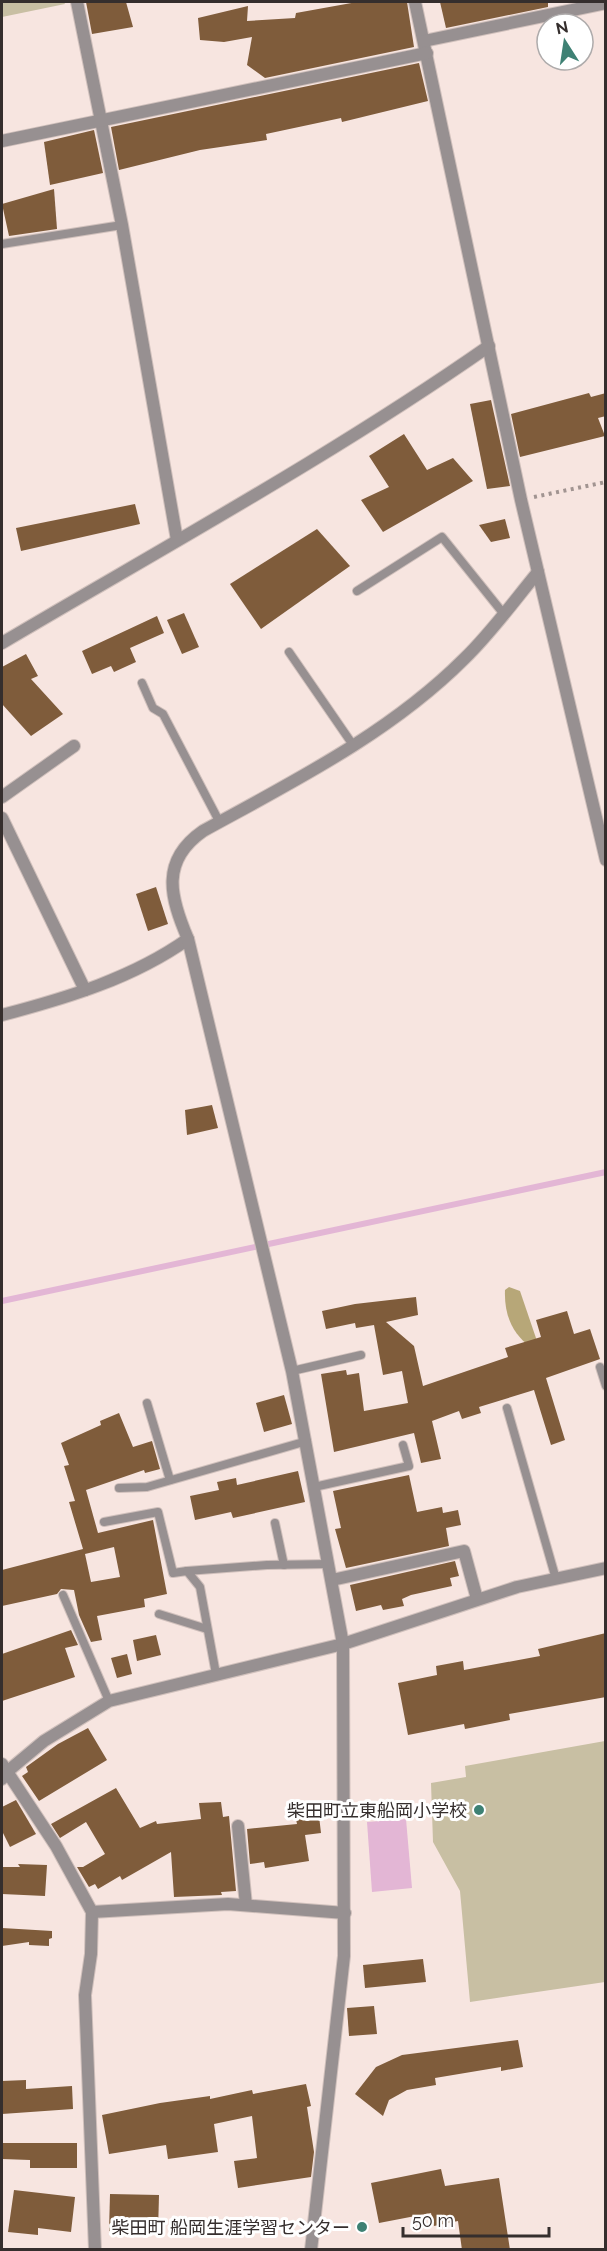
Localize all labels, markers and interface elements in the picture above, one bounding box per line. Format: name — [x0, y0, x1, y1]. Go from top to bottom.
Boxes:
north arrow — [535, 12, 595, 72]
text: N — [554, 17, 570, 38]
place label: 柴田町立東船岡小学校 — [287, 1800, 467, 1821]
marker: 柴田町立東船岡小学校 — [472, 1803, 486, 1817]
scale bar — [403, 2200, 548, 2238]
text: 50 m — [412, 2210, 454, 2231]
place label: 柴田町 船岡生涯学習センター — [111, 2217, 350, 2238]
marker: 柴田町 船岡生涯学習センター — [355, 2220, 369, 2234]

